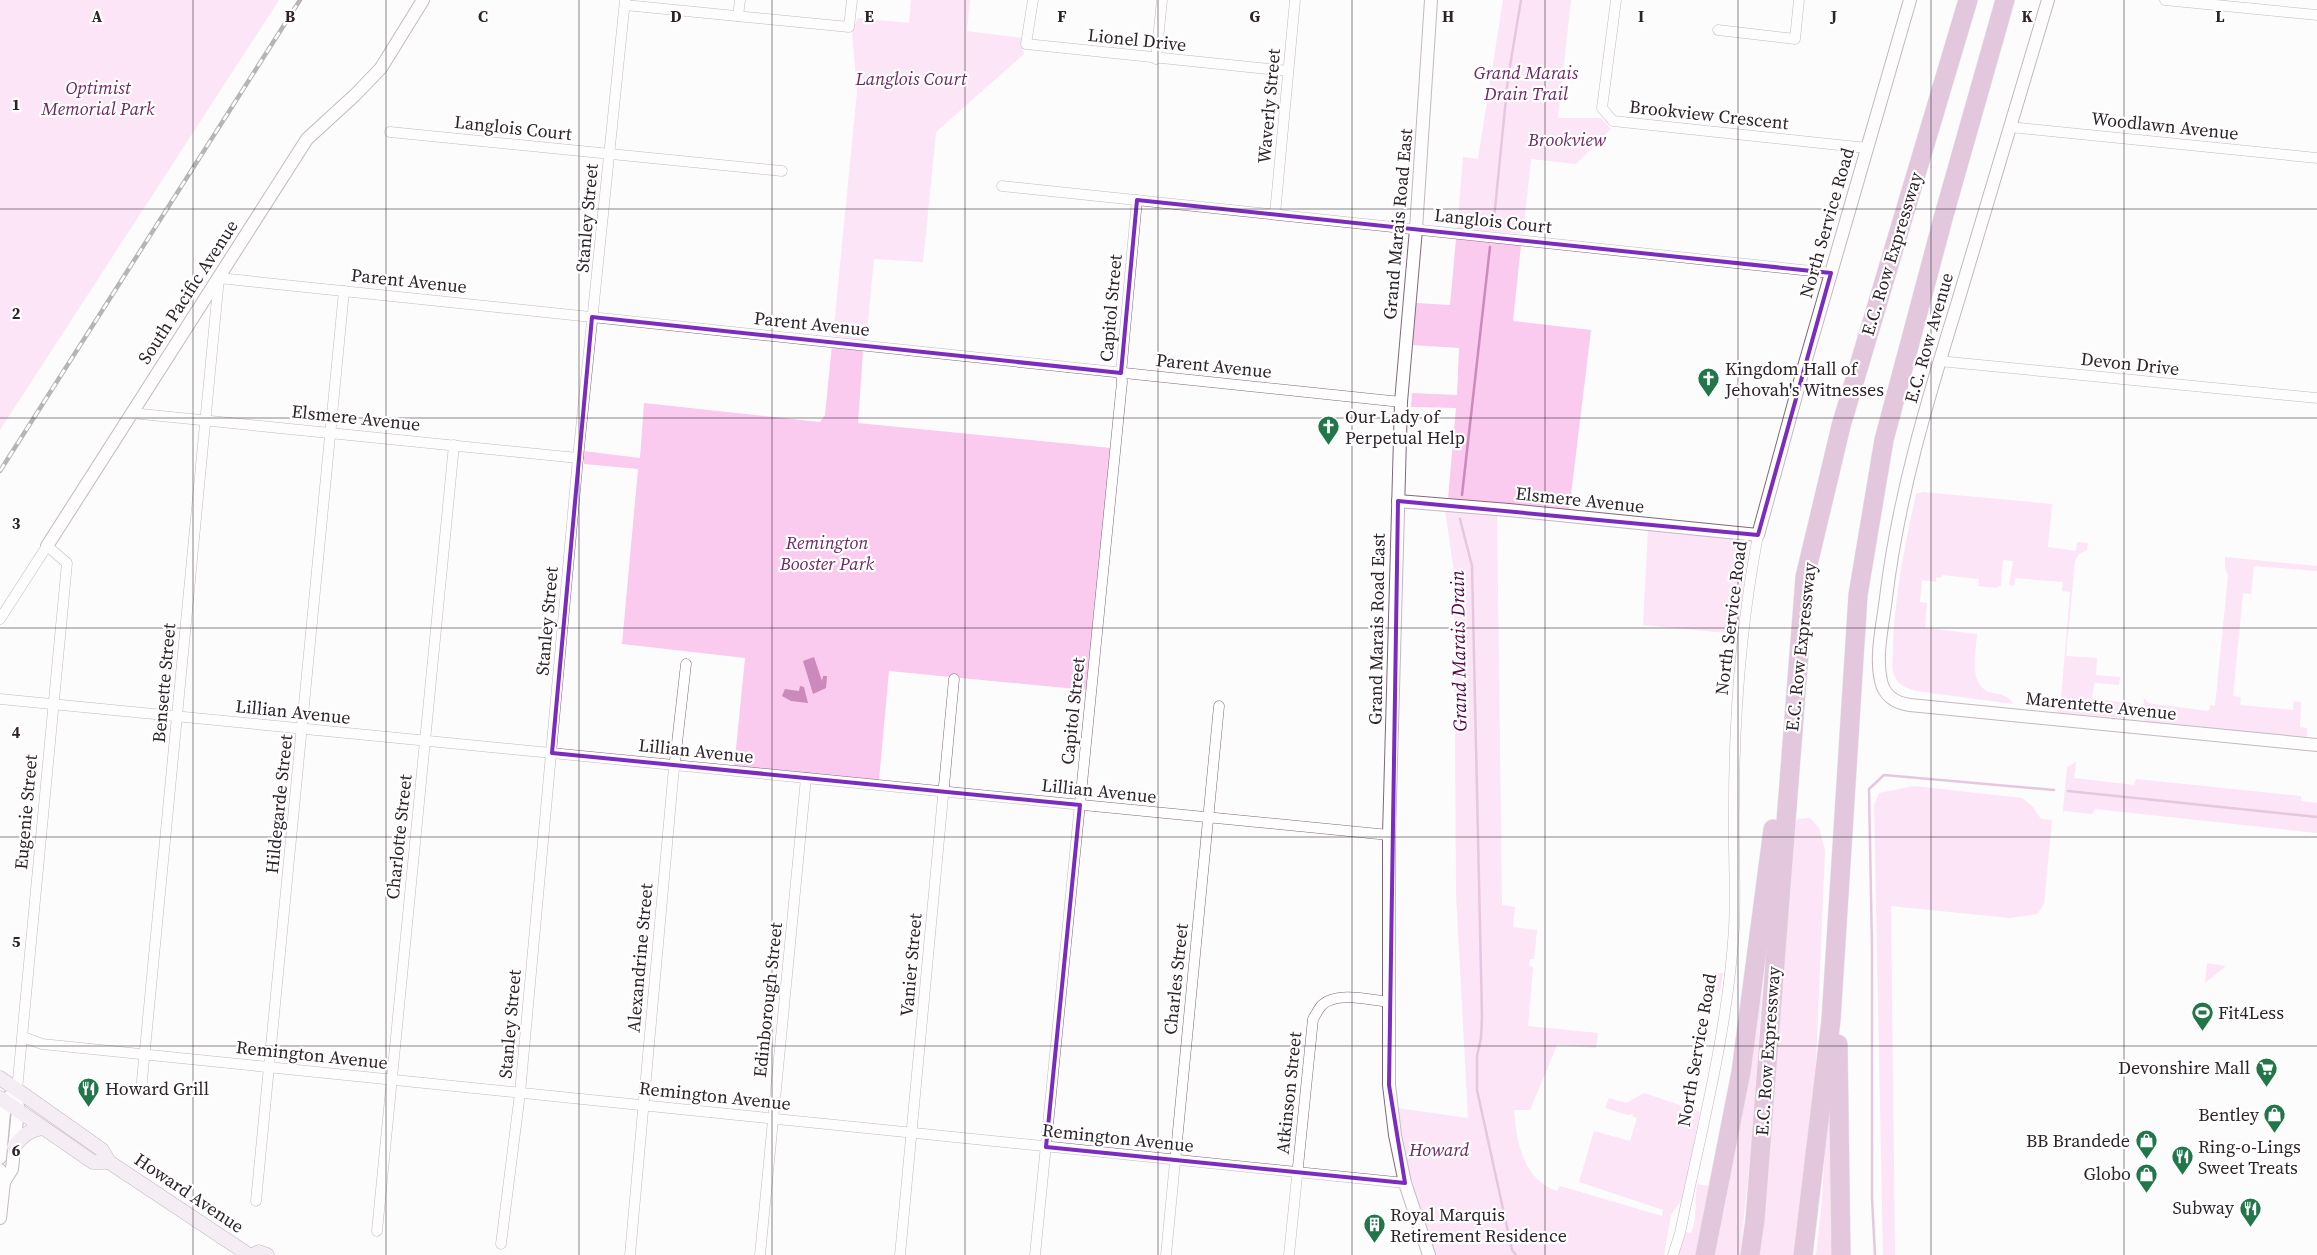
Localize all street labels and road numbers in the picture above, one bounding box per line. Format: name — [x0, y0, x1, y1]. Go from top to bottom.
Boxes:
street label: Lionel Drive — [1087, 22, 1188, 57]
street label: Waverly Street — [1251, 47, 1286, 164]
street label: Brookview Crescent — [1628, 94, 1790, 135]
street label: Woodlawn Avenue — [2090, 105, 2240, 146]
street label: Langlois Court — [453, 109, 573, 146]
street label: Grand Marais Road East — [1377, 127, 1418, 321]
street label: North Service Road — [1793, 145, 1860, 301]
street label: Stanley Street — [569, 162, 604, 273]
street label: E.C. Row Expressway — [1855, 168, 1929, 339]
street label: Langlois Court — [1433, 202, 1553, 239]
street label: South Pacific Avenue — [132, 215, 244, 369]
street label: Capitol Street — [1093, 253, 1128, 363]
street label: Parent Avenue — [350, 262, 468, 299]
street label: E.C. Row Avenue — [1898, 270, 1959, 406]
street label: Parent Avenue — [753, 305, 871, 342]
street label: Devon Drive — [2080, 346, 2181, 381]
street label: Parent Avenue — [1155, 347, 1273, 384]
street label: Elsmere Avenue — [290, 398, 422, 437]
street label: Elsmere Avenue — [1514, 480, 1646, 519]
street label: Grand Marais Road East — [1362, 533, 1391, 725]
street label: North Service Road — [1709, 539, 1752, 697]
street label: E.C. Row Expressway — [1779, 560, 1822, 733]
street label: Stanley Street — [529, 565, 564, 676]
street label: Bensette Street — [146, 622, 181, 744]
street label: Capitol Street — [1054, 656, 1091, 766]
street label: Marentette Avenue — [2024, 685, 2178, 726]
street label: Lillian Avenue — [234, 693, 352, 730]
street label: Lillian Avenue — [637, 732, 755, 769]
street label: Hildegarde Street — [259, 733, 298, 875]
street label: Eugenie Street — [8, 753, 43, 871]
street label: Lillian Avenue — [1040, 772, 1158, 809]
street label: Charlotte Street — [380, 773, 418, 901]
street label: Alexandrine Street — [621, 882, 658, 1034]
street label: Vanier Street — [894, 912, 927, 1018]
street label: Edinborough Street — [747, 921, 788, 1079]
street label: Charles Street — [1157, 922, 1194, 1036]
street label: E.C. Row Expressway — [1749, 965, 1786, 1137]
street label: Stanley Street — [492, 968, 527, 1079]
street label: North Service Road — [1671, 971, 1722, 1129]
street label: Atkinson Street — [1270, 1030, 1307, 1155]
street label: Remington Avenue — [235, 1034, 389, 1075]
street label: Remington Avenue — [638, 1075, 792, 1116]
street label: Remington Avenue — [1041, 1117, 1195, 1158]
street label: Howard Avenue — [130, 1147, 249, 1239]

